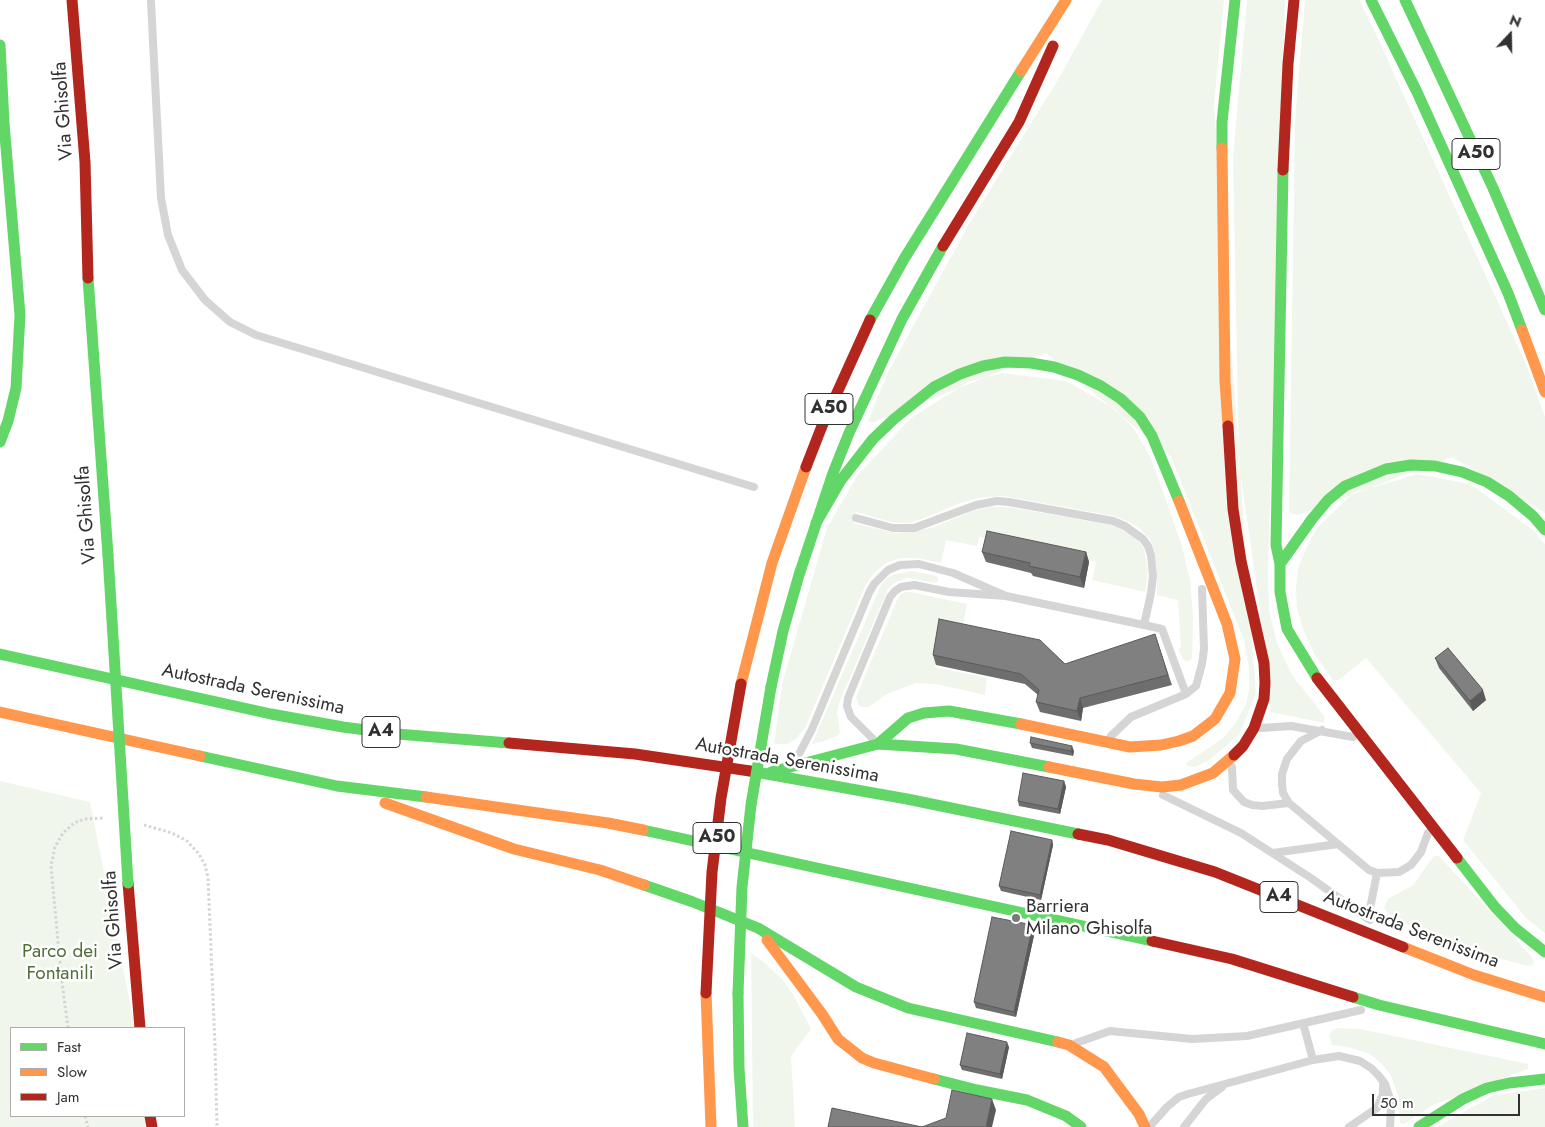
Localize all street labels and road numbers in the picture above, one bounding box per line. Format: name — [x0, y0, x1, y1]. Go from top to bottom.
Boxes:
street label: Via Ghisolfa — [49, 61, 79, 161]
road number: A50 — [1452, 138, 1500, 170]
road number: A50 — [805, 394, 853, 424]
street label: Via Ghisolfa — [72, 465, 102, 565]
street label: Autostrada Serenissima — [160, 660, 346, 720]
road number: A4 — [362, 716, 400, 748]
street label: Autostrada Serenissima — [693, 734, 881, 788]
road number: A50 — [693, 822, 741, 854]
street label: Via Ghisolfa — [99, 870, 129, 970]
road number: A4 — [1260, 882, 1298, 912]
street label: Autostrada Serenissima — [1320, 886, 1502, 974]

